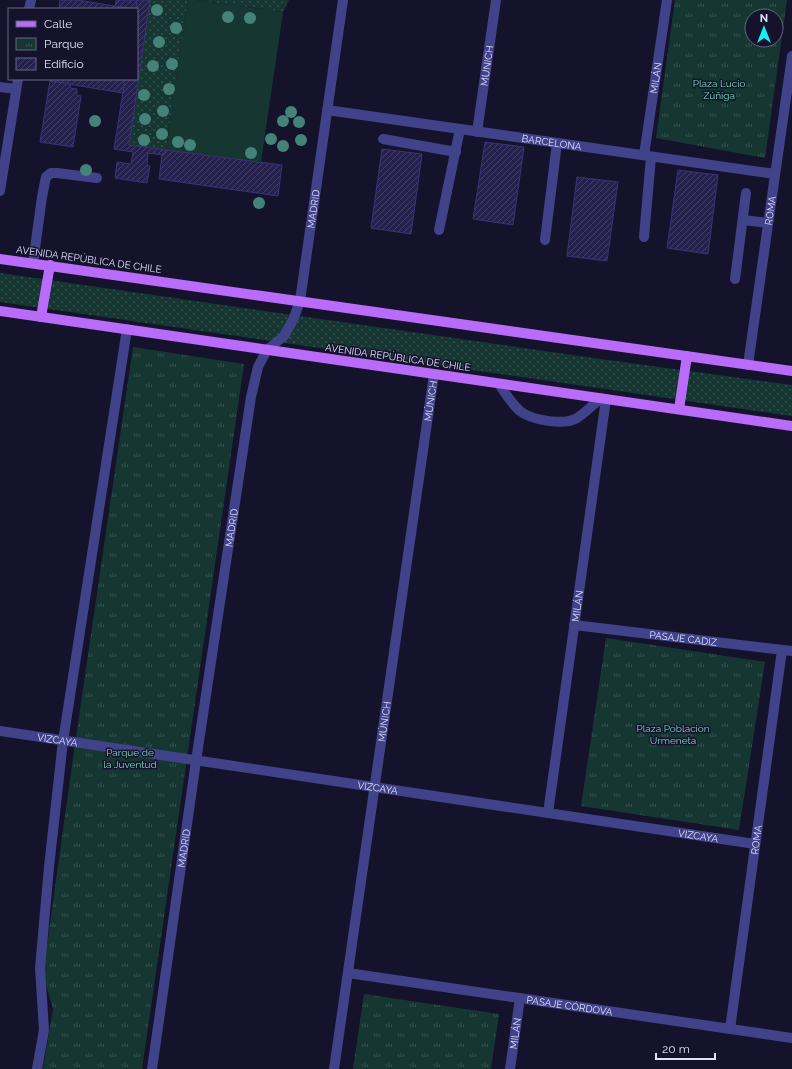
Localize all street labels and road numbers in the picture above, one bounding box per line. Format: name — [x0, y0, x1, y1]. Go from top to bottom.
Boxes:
street label: MUNICH — [479, 45, 495, 87]
street label: MILÁN — [648, 61, 664, 94]
street label: BARCELONA — [521, 133, 583, 152]
street label: MADRID — [305, 189, 322, 229]
street label: ROMA — [763, 195, 778, 226]
street label: AVENIDA REPÚBLICA DE CHILE — [16, 244, 162, 275]
street label: AVENIDA REPÚBLICA DE CHILE — [325, 342, 471, 373]
street label: MÚNICH — [422, 380, 439, 422]
street label: MADRID — [223, 508, 240, 548]
street label: MILÁN — [570, 590, 585, 623]
street label: PASAJE CADIZ — [649, 629, 718, 648]
street label: MÚNICH — [376, 701, 393, 743]
street label: VIZCAYA — [36, 732, 78, 749]
street label: VIZCAYA — [357, 780, 399, 797]
street label: ROMA — [749, 824, 764, 855]
street label: MADRID — [176, 828, 192, 868]
street label: VIZCAYA — [677, 828, 719, 844]
street label: PASAJE CÓRDOVA — [526, 994, 614, 1018]
street label: MILÁN — [508, 1017, 523, 1050]

